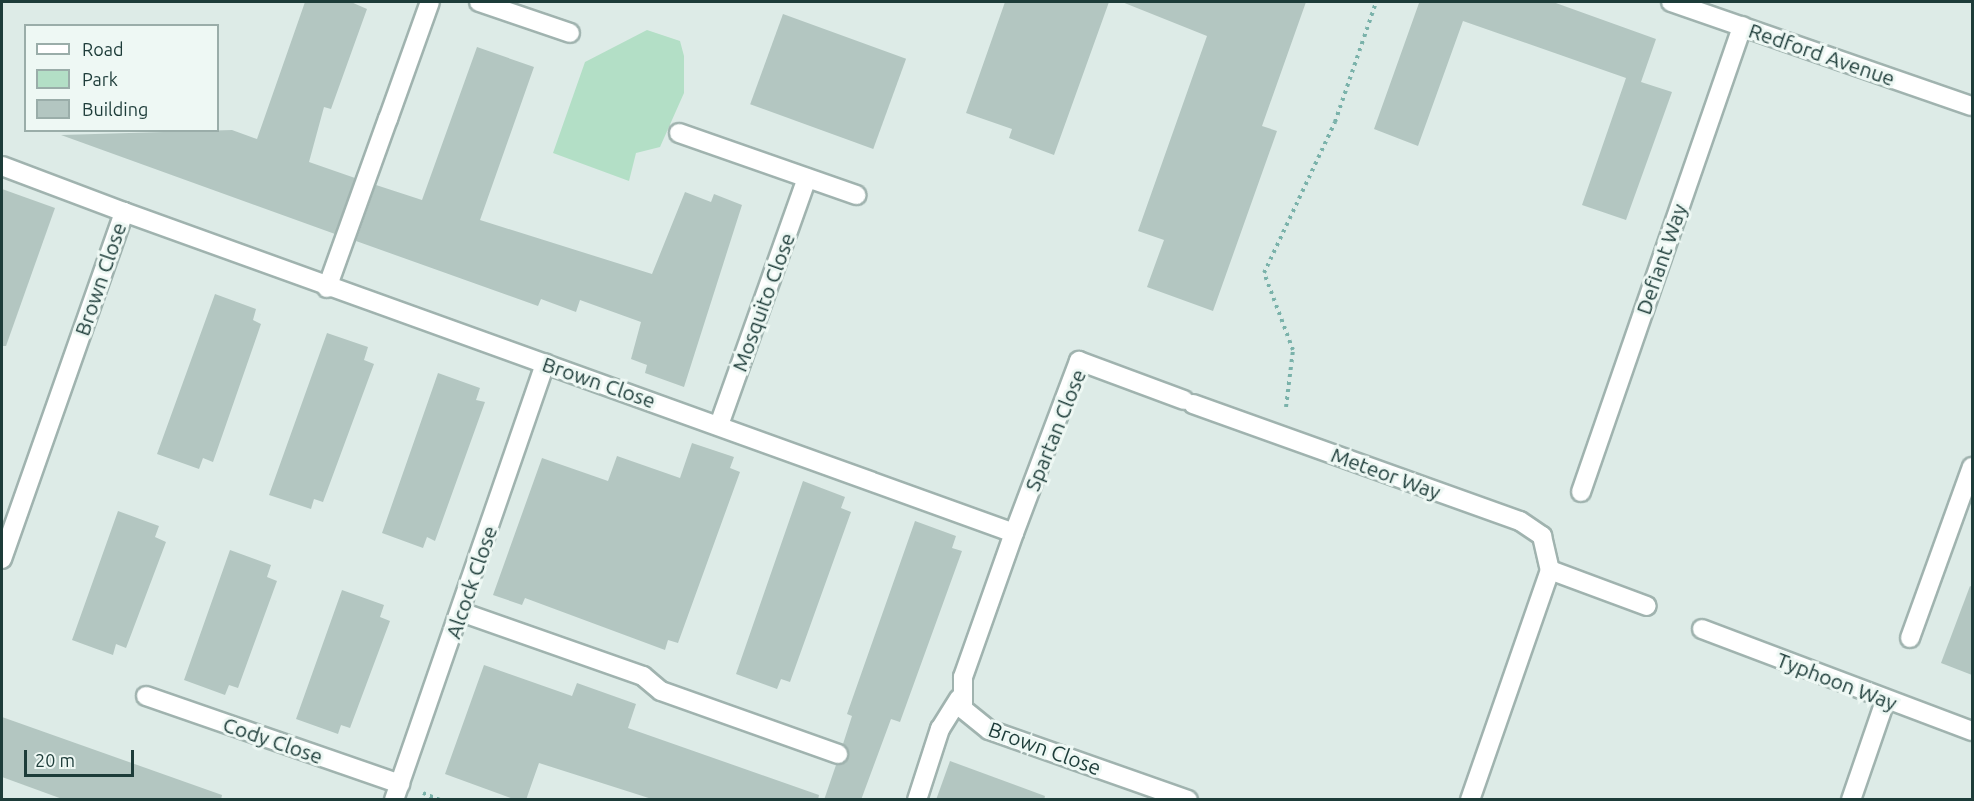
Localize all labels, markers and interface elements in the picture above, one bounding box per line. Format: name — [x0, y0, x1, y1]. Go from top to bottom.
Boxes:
street label: Redford Avenue — [1746, 17, 1898, 91]
legend — [24, 24, 219, 132]
text: Road — [82, 39, 124, 59]
text: Park — [82, 69, 118, 89]
text: Building — [82, 99, 148, 119]
street label: Defiant Way — [1630, 200, 1692, 318]
street label: Brown Close — [69, 219, 131, 339]
street label: Mosquito Close — [726, 229, 800, 375]
street label: Brown Close — [539, 351, 659, 413]
street label: Spartan Close — [1019, 365, 1091, 495]
street label: Meteor Way — [1328, 442, 1444, 504]
street label: Alcock Close — [440, 522, 502, 642]
street label: Typhoon Way — [1773, 646, 1901, 716]
street label: Cody Close — [220, 711, 326, 769]
street label: Brown Close — [985, 716, 1105, 780]
scale bar — [27, 738, 136, 776]
text: 20 m — [35, 750, 75, 770]

